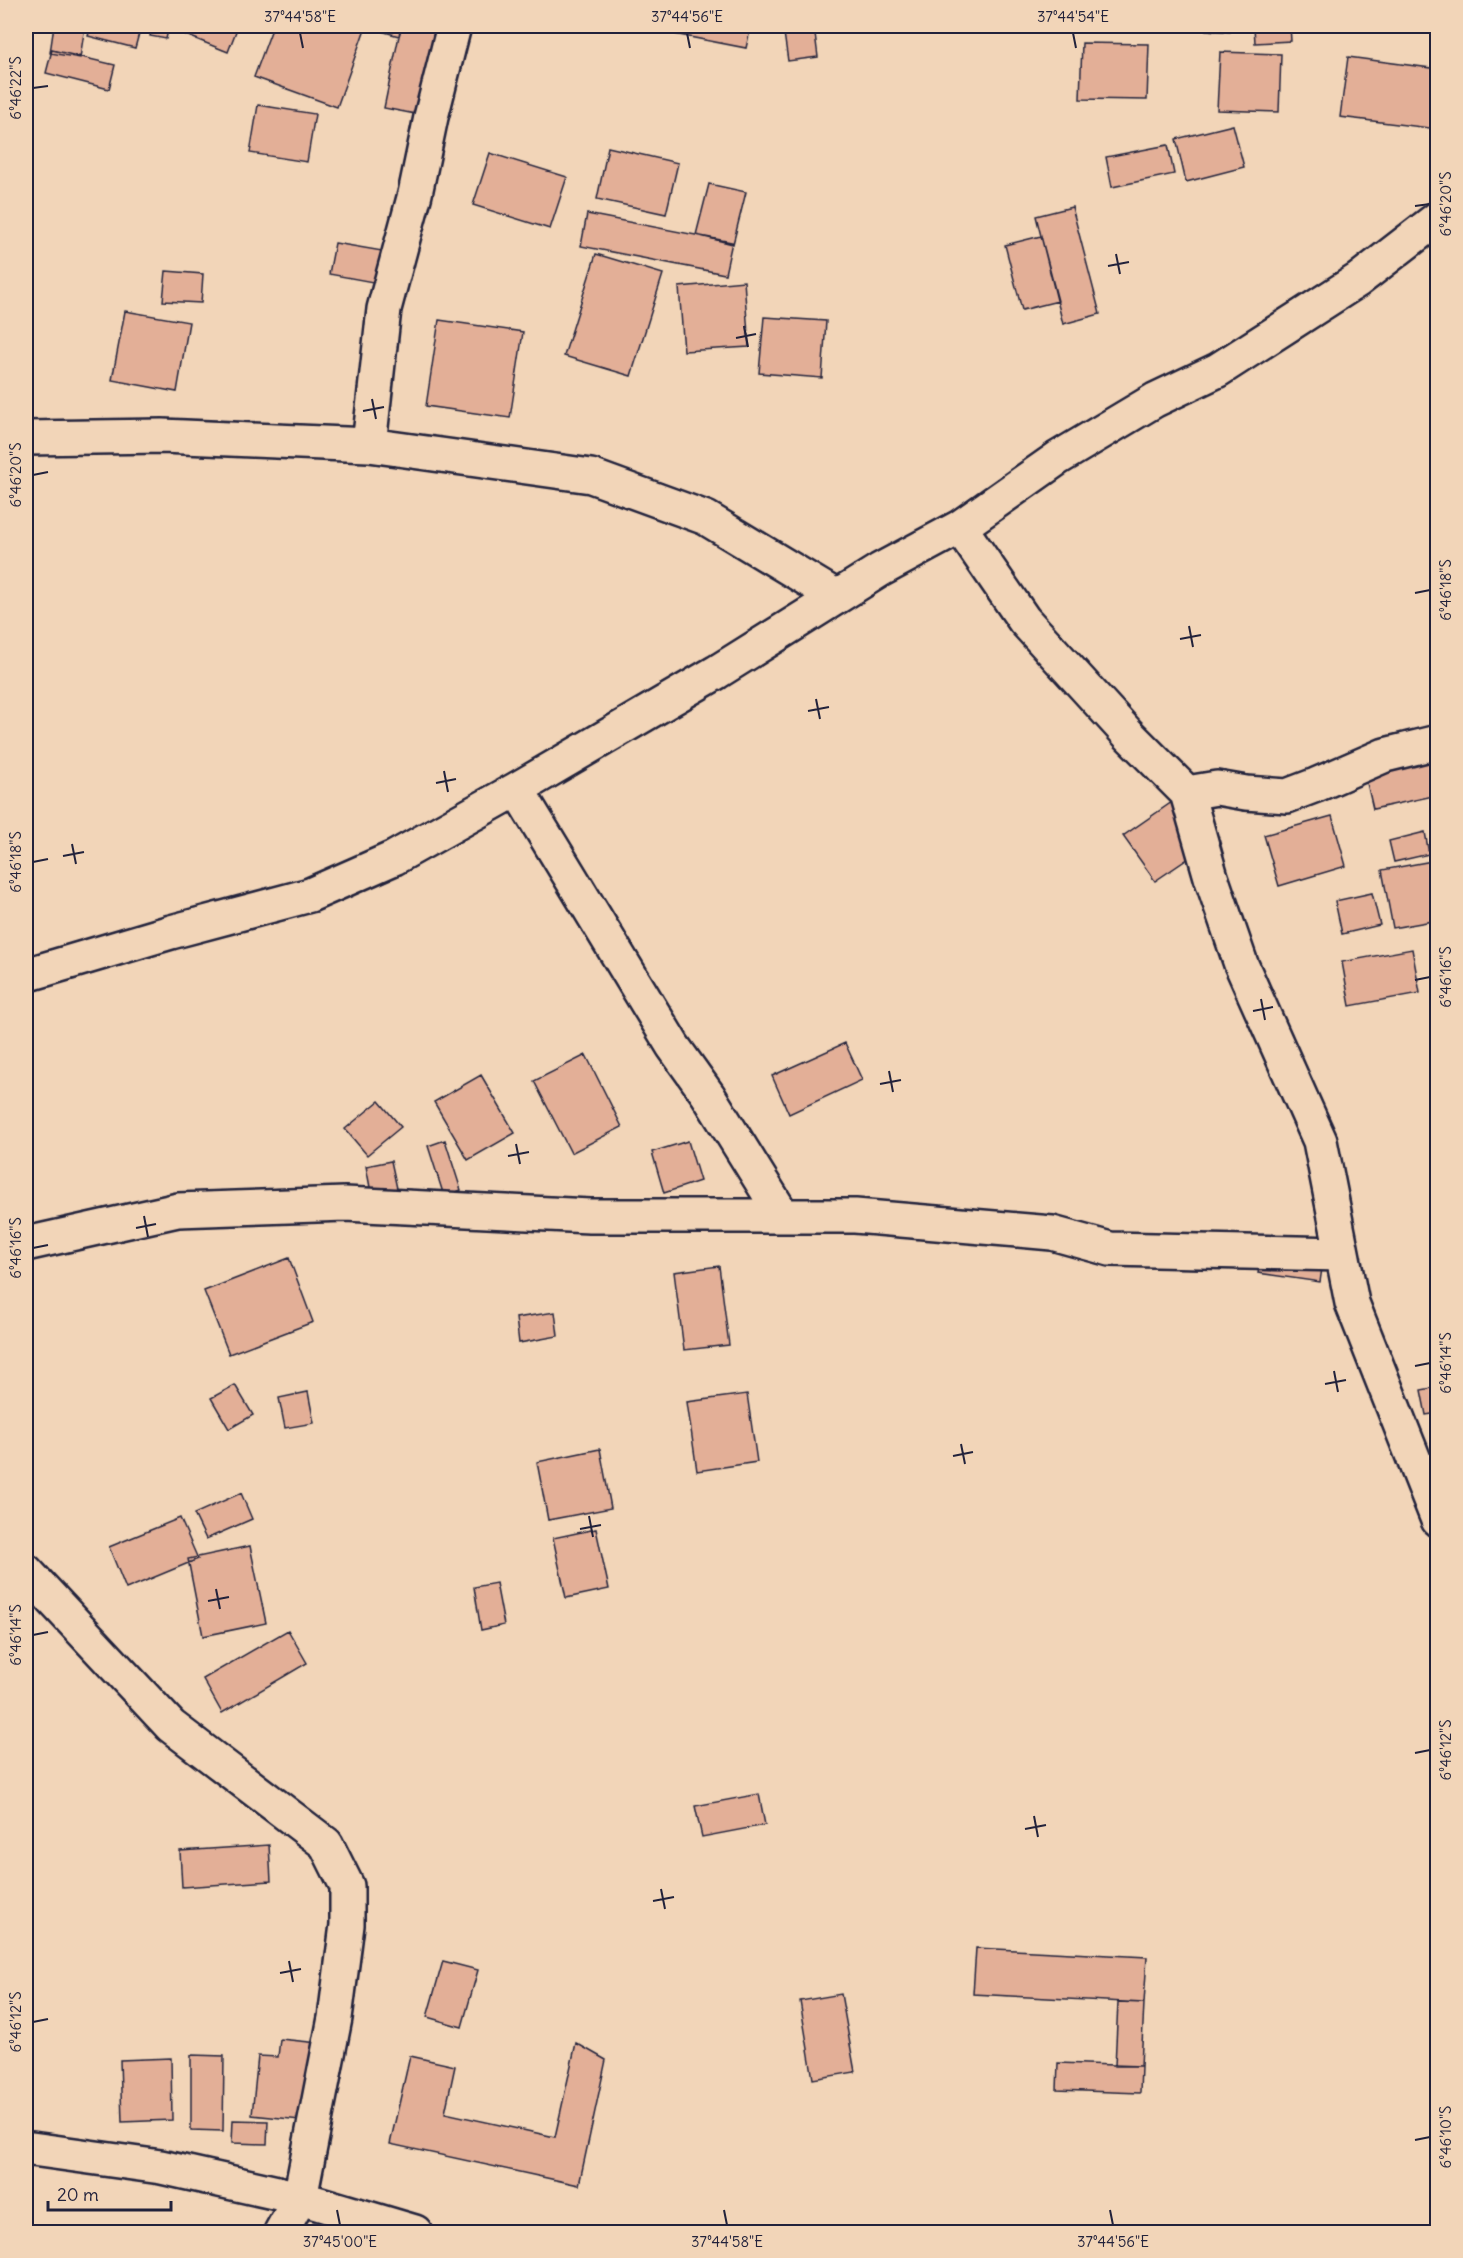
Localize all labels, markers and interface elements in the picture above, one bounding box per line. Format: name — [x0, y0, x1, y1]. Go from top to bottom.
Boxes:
text: 37°44'58"E — [264, 7, 336, 26]
text: 37°44'56"E — [651, 7, 723, 26]
text: 37°44'54"E — [1037, 7, 1109, 26]
text: 6°46'22"S — [6, 56, 25, 120]
text: 6°46'20"S — [1436, 171, 1455, 237]
text: 6°46'20"S — [6, 442, 25, 508]
text: 6°46'18"S — [1436, 559, 1455, 621]
text: 6°46'18"S — [6, 831, 25, 893]
text: 6°46'16"S — [1436, 946, 1455, 1008]
text: 6°46'16"S — [6, 1217, 25, 1279]
text: 6°46'14"S — [1436, 1332, 1455, 1394]
text: 6°46'14"S — [6, 1604, 25, 1666]
text: 6°46'12"S — [1436, 1719, 1455, 1781]
text: 6°46'12"S — [6, 1991, 25, 2053]
text: 6°46'10"S — [1436, 2106, 1455, 2168]
scale bar — [48, 2174, 171, 2212]
text: 20 m — [57, 2183, 99, 2206]
text: 37°45'00"E — [303, 2232, 377, 2251]
text: 37°44'58"E — [691, 2232, 763, 2251]
text: 37°44'56"E — [1077, 2232, 1149, 2251]

